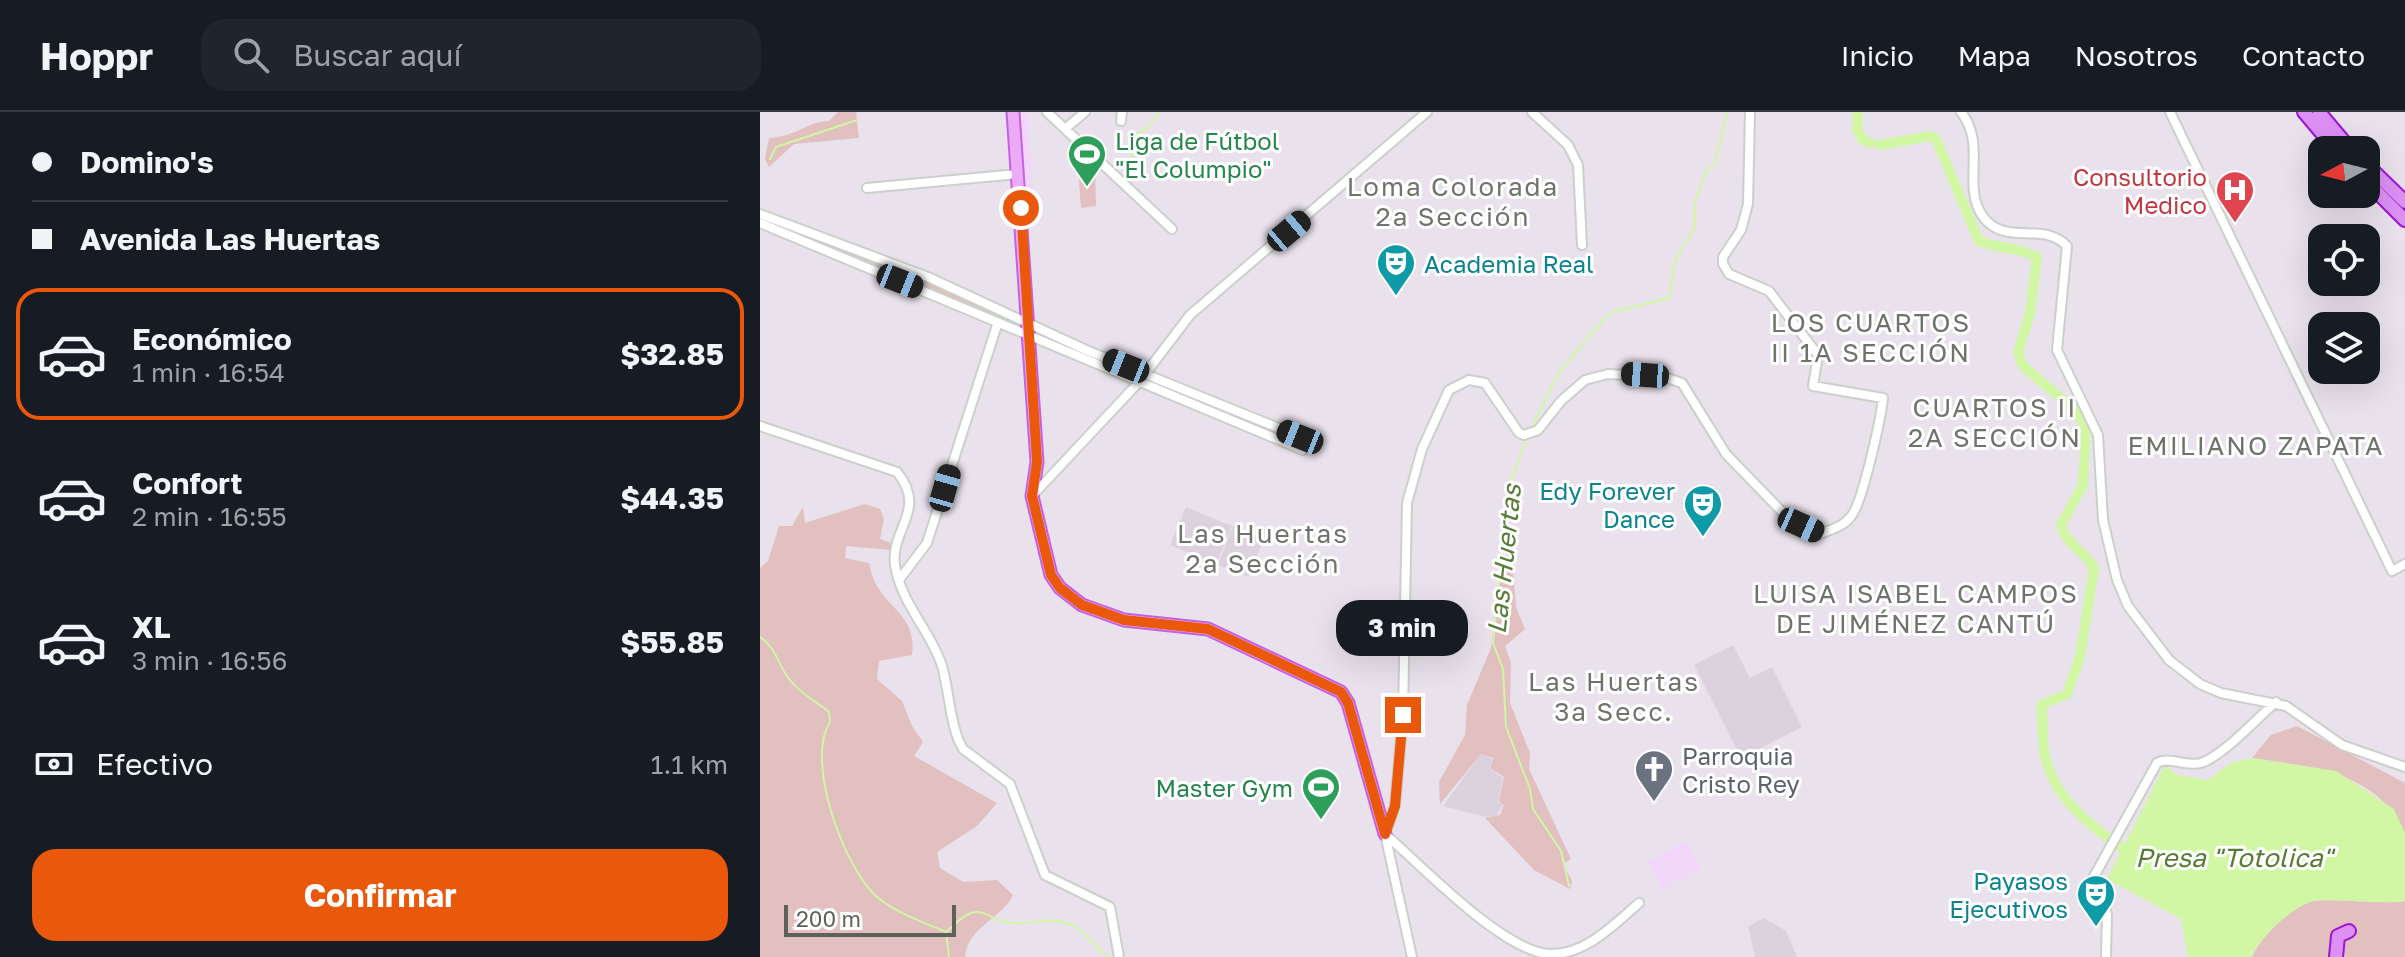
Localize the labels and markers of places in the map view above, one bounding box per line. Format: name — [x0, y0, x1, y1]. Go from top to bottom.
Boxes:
place label: Liga de Fútbol "El Columpio" — [1115, 126, 1279, 183]
sports icon: Liga de Fútbol "El Columpio" — [1066, 133, 1108, 188]
place label: Consultorio Medico — [2073, 162, 2207, 219]
hospital icon: Consultorio Medico — [2214, 169, 2256, 224]
theatre icon: Academia Real — [1375, 242, 1417, 297]
place label: Academia Real — [1424, 249, 1594, 278]
place label: Edy Forever Dance — [1539, 476, 1675, 533]
theatre icon: Edy Forever Dance — [1682, 483, 1724, 538]
place label: Parroquia Cristo Rey — [1682, 741, 1800, 798]
church icon: Parroquia Cristo Rey — [1633, 748, 1675, 803]
sports icon: Master Gym — [1300, 766, 1342, 821]
place label: Master Gym — [1156, 773, 1293, 802]
place label: Payasos Ejecutivos — [1949, 866, 2068, 923]
theatre icon: Payasos Ejecutivos — [2075, 873, 2117, 928]

